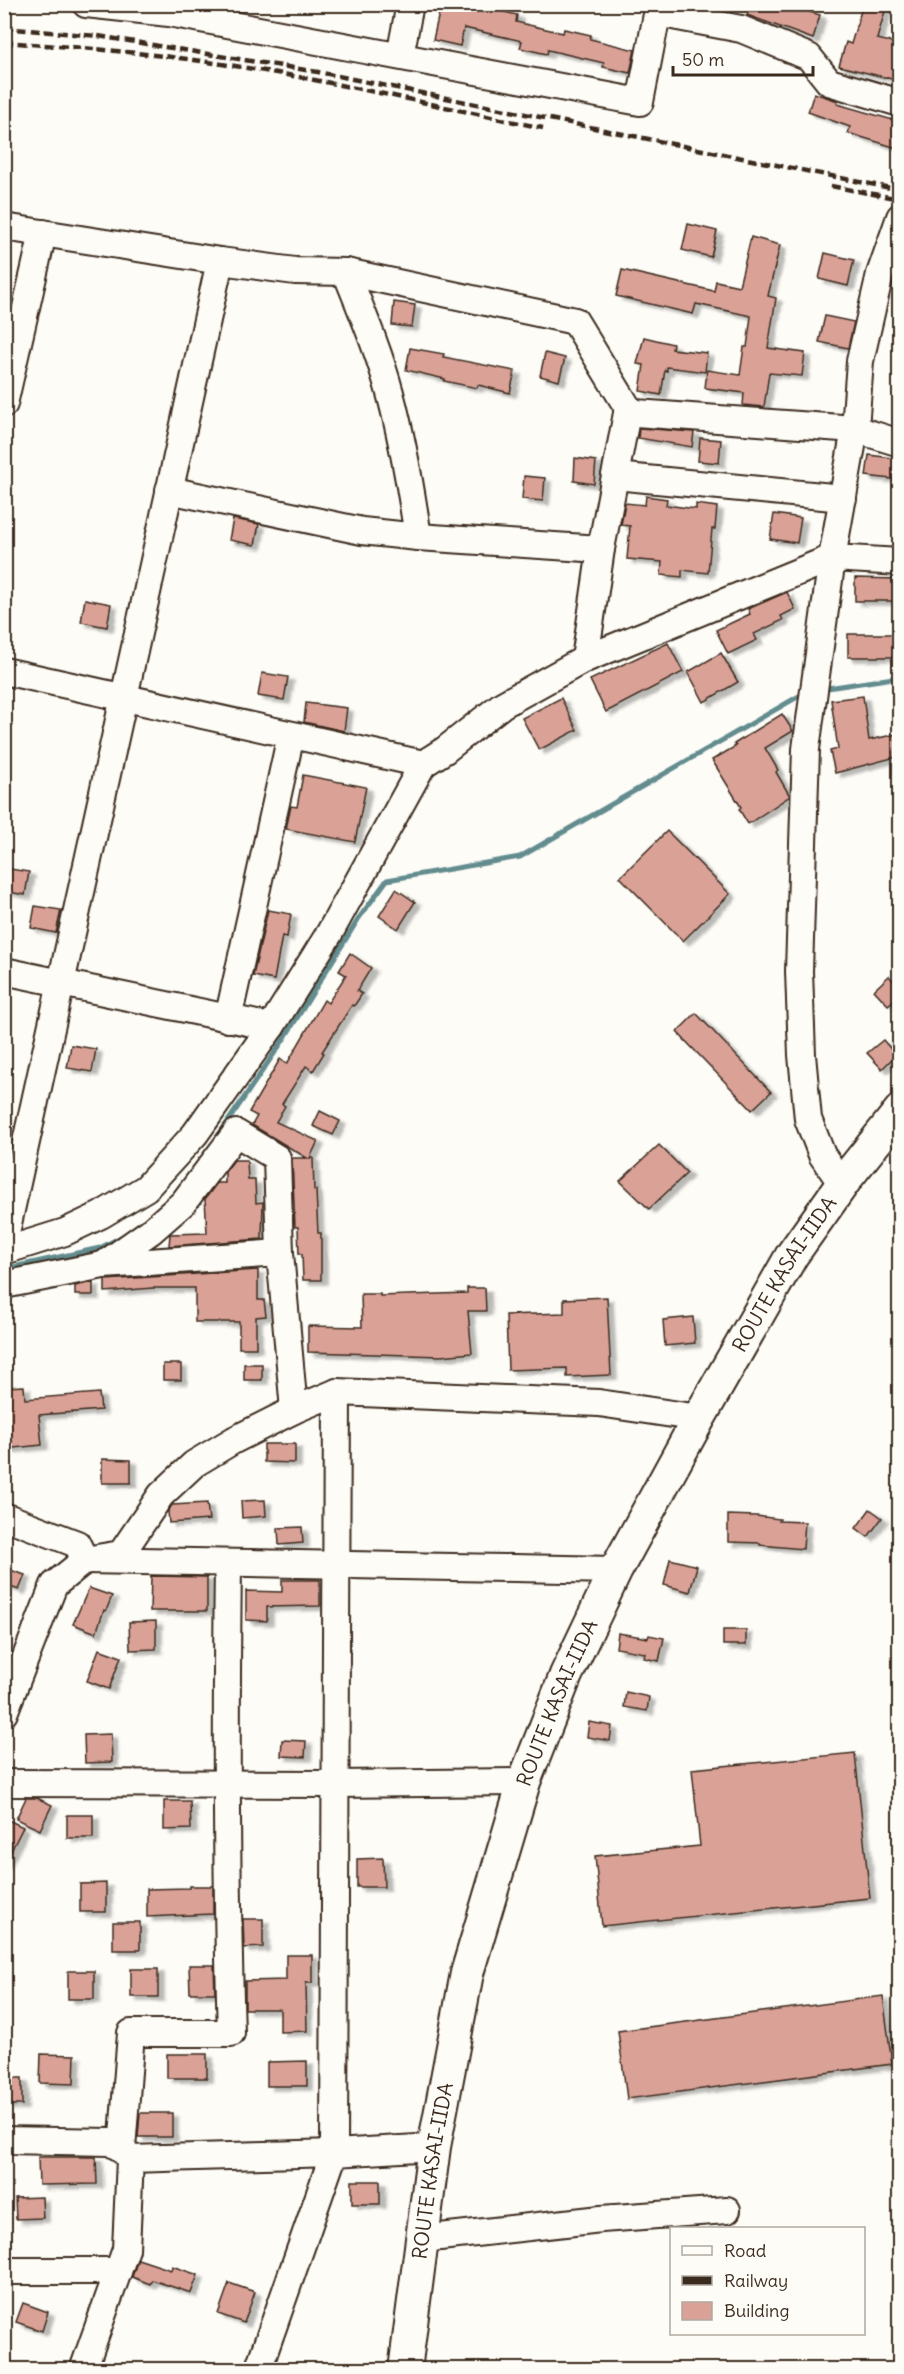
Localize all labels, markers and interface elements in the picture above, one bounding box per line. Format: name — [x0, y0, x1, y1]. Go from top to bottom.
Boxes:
scale bar — [673, 39, 812, 77]
text: 50 m — [682, 48, 724, 71]
street label: ROUTE KASAI-IIDA — [726, 1191, 842, 1356]
street label: ROUTE KASAI-IIDA — [511, 1615, 603, 1790]
street label: ROUTE KASAI-IIDA — [407, 2080, 458, 2261]
legend — [670, 2227, 865, 2335]
text: Road — [724, 2239, 767, 2262]
text: Railway — [724, 2269, 788, 2292]
text: Building — [724, 2299, 789, 2322]

